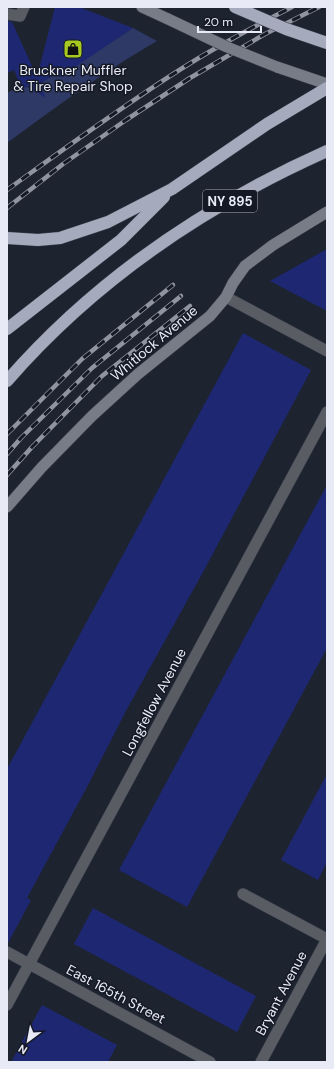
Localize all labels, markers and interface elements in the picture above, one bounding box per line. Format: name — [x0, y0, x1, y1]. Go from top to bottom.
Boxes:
scale bar — [198, 8, 261, 34]
text: 20 m — [204, 14, 233, 30]
shop icon: Bruckner Muffler & Tire Repair Shop — [62, 38, 84, 60]
place label: Bruckner Muffler & Tire Repair Shop — [13, 61, 133, 95]
road number: NY 895 — [203, 190, 257, 212]
street label: Whitlock Avenue — [107, 301, 201, 385]
street label: Longfellow Avenue — [118, 645, 190, 759]
street label: Bryant Avenue — [251, 948, 311, 1038]
street label: East 165th Street — [63, 960, 169, 1028]
north arrow — [8, 1021, 48, 1061]
text: N — [16, 1041, 30, 1058]

